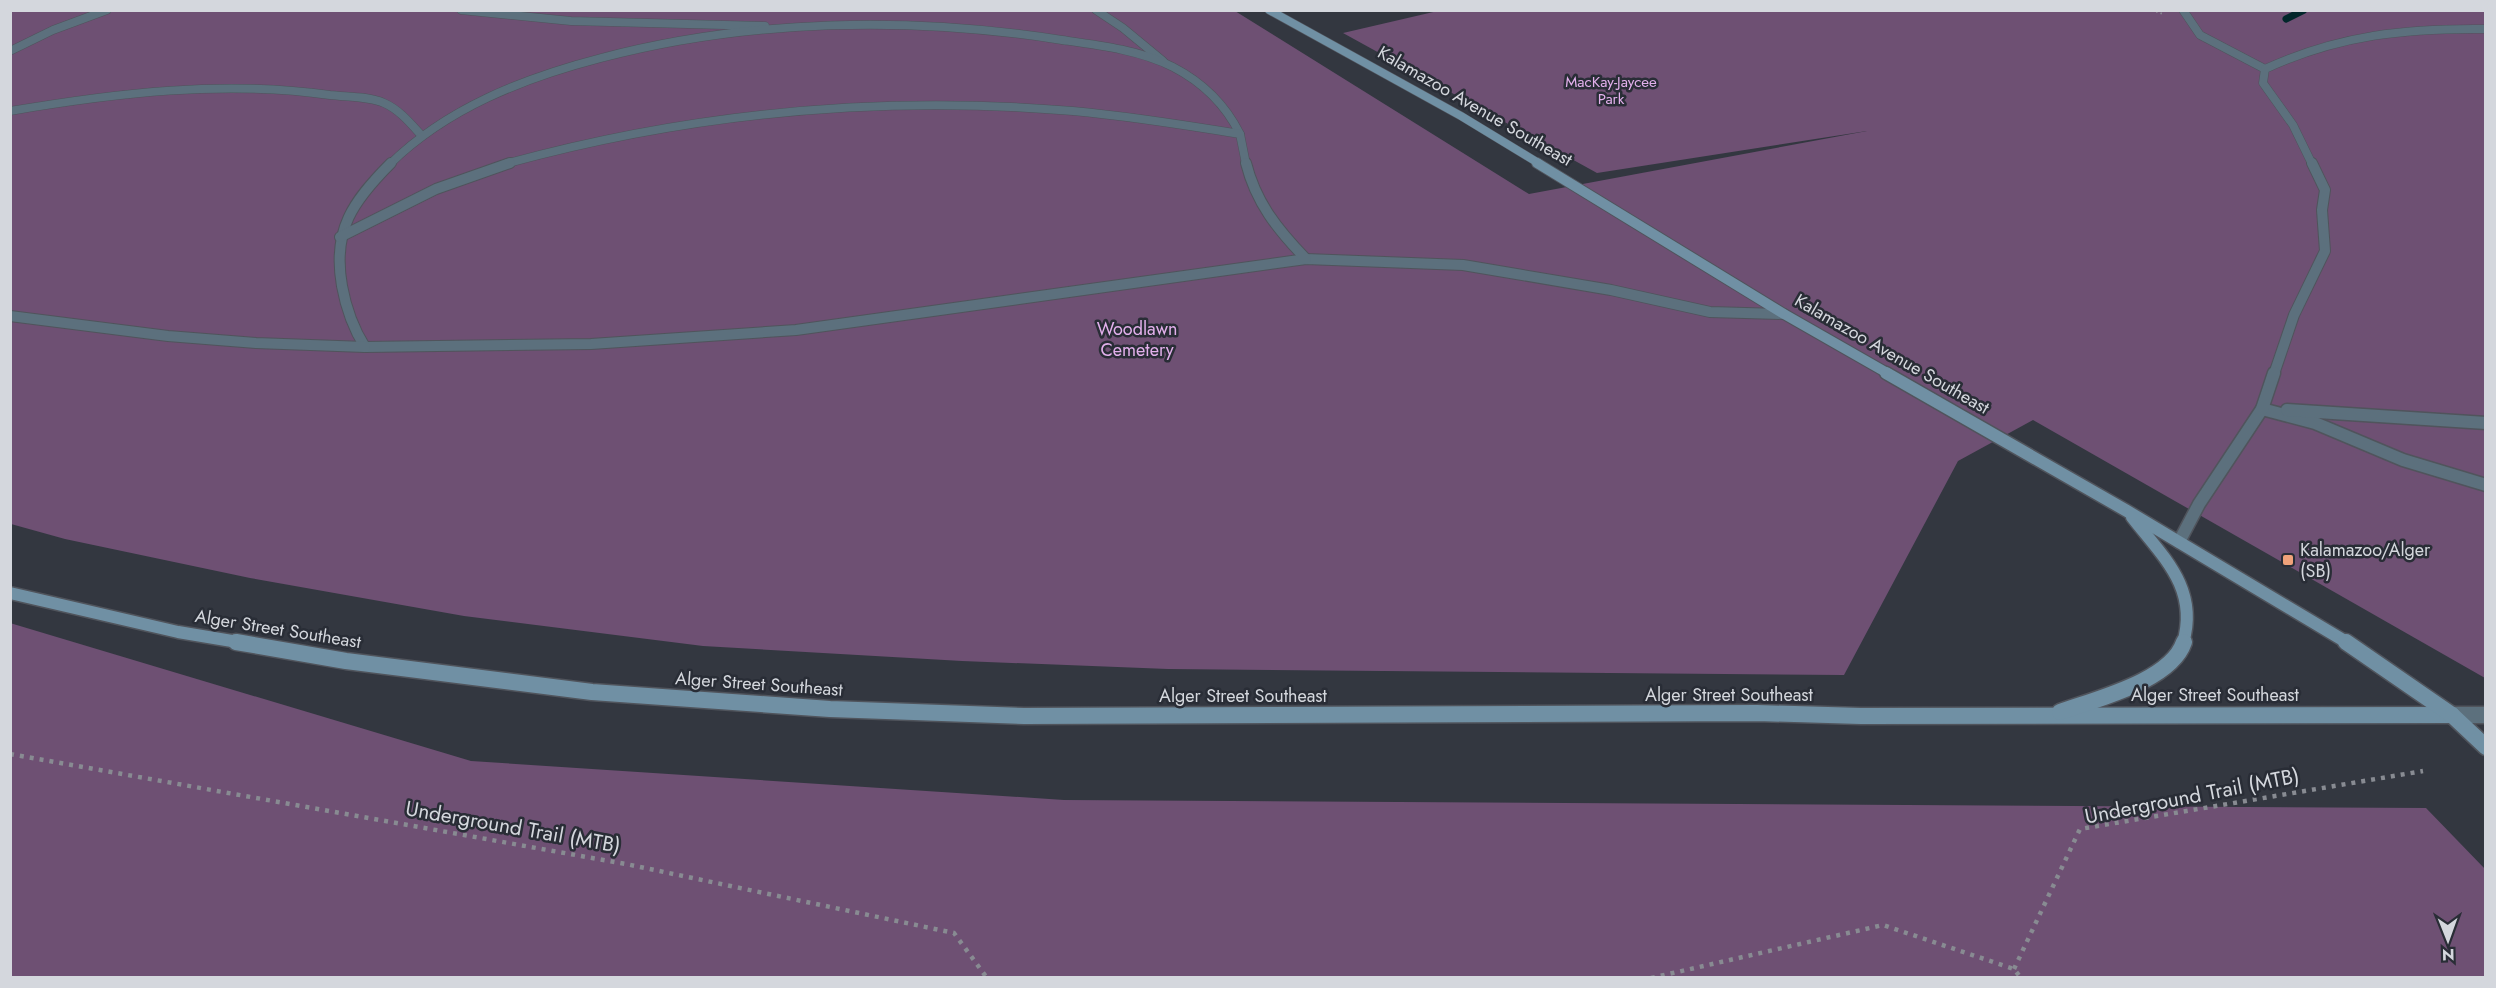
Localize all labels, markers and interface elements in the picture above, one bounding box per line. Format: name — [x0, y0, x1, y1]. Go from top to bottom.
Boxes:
street label: Kalamazoo Avenue Southeast — [1373, 39, 1578, 173]
park label: MacKay-Jaycee Park — [1565, 71, 1657, 110]
street label: Kalamazoo Avenue Southeast — [1790, 287, 1995, 421]
park label: Woodlawn Cemetery — [1097, 316, 1177, 363]
place label: Kalamazoo/Alger (SB) — [2300, 537, 2431, 584]
marker: Kalamazoo/Alger (SB) — [2281, 553, 2295, 567]
street label: Alger Street Southeast — [193, 603, 364, 655]
street label: Alger Street Southeast — [674, 665, 844, 703]
street label: Alger Street Southeast — [1645, 682, 1814, 708]
street label: Alger Street Southeast — [2131, 682, 2300, 708]
street label: Alger Street Southeast — [1159, 683, 1328, 709]
street label: Underground Trail (MTB) — [2082, 760, 2302, 832]
street label: Underground Trail (MTB) — [403, 793, 623, 861]
north arrow — [2418, 910, 2478, 970]
text: N — [2442, 943, 2455, 966]

